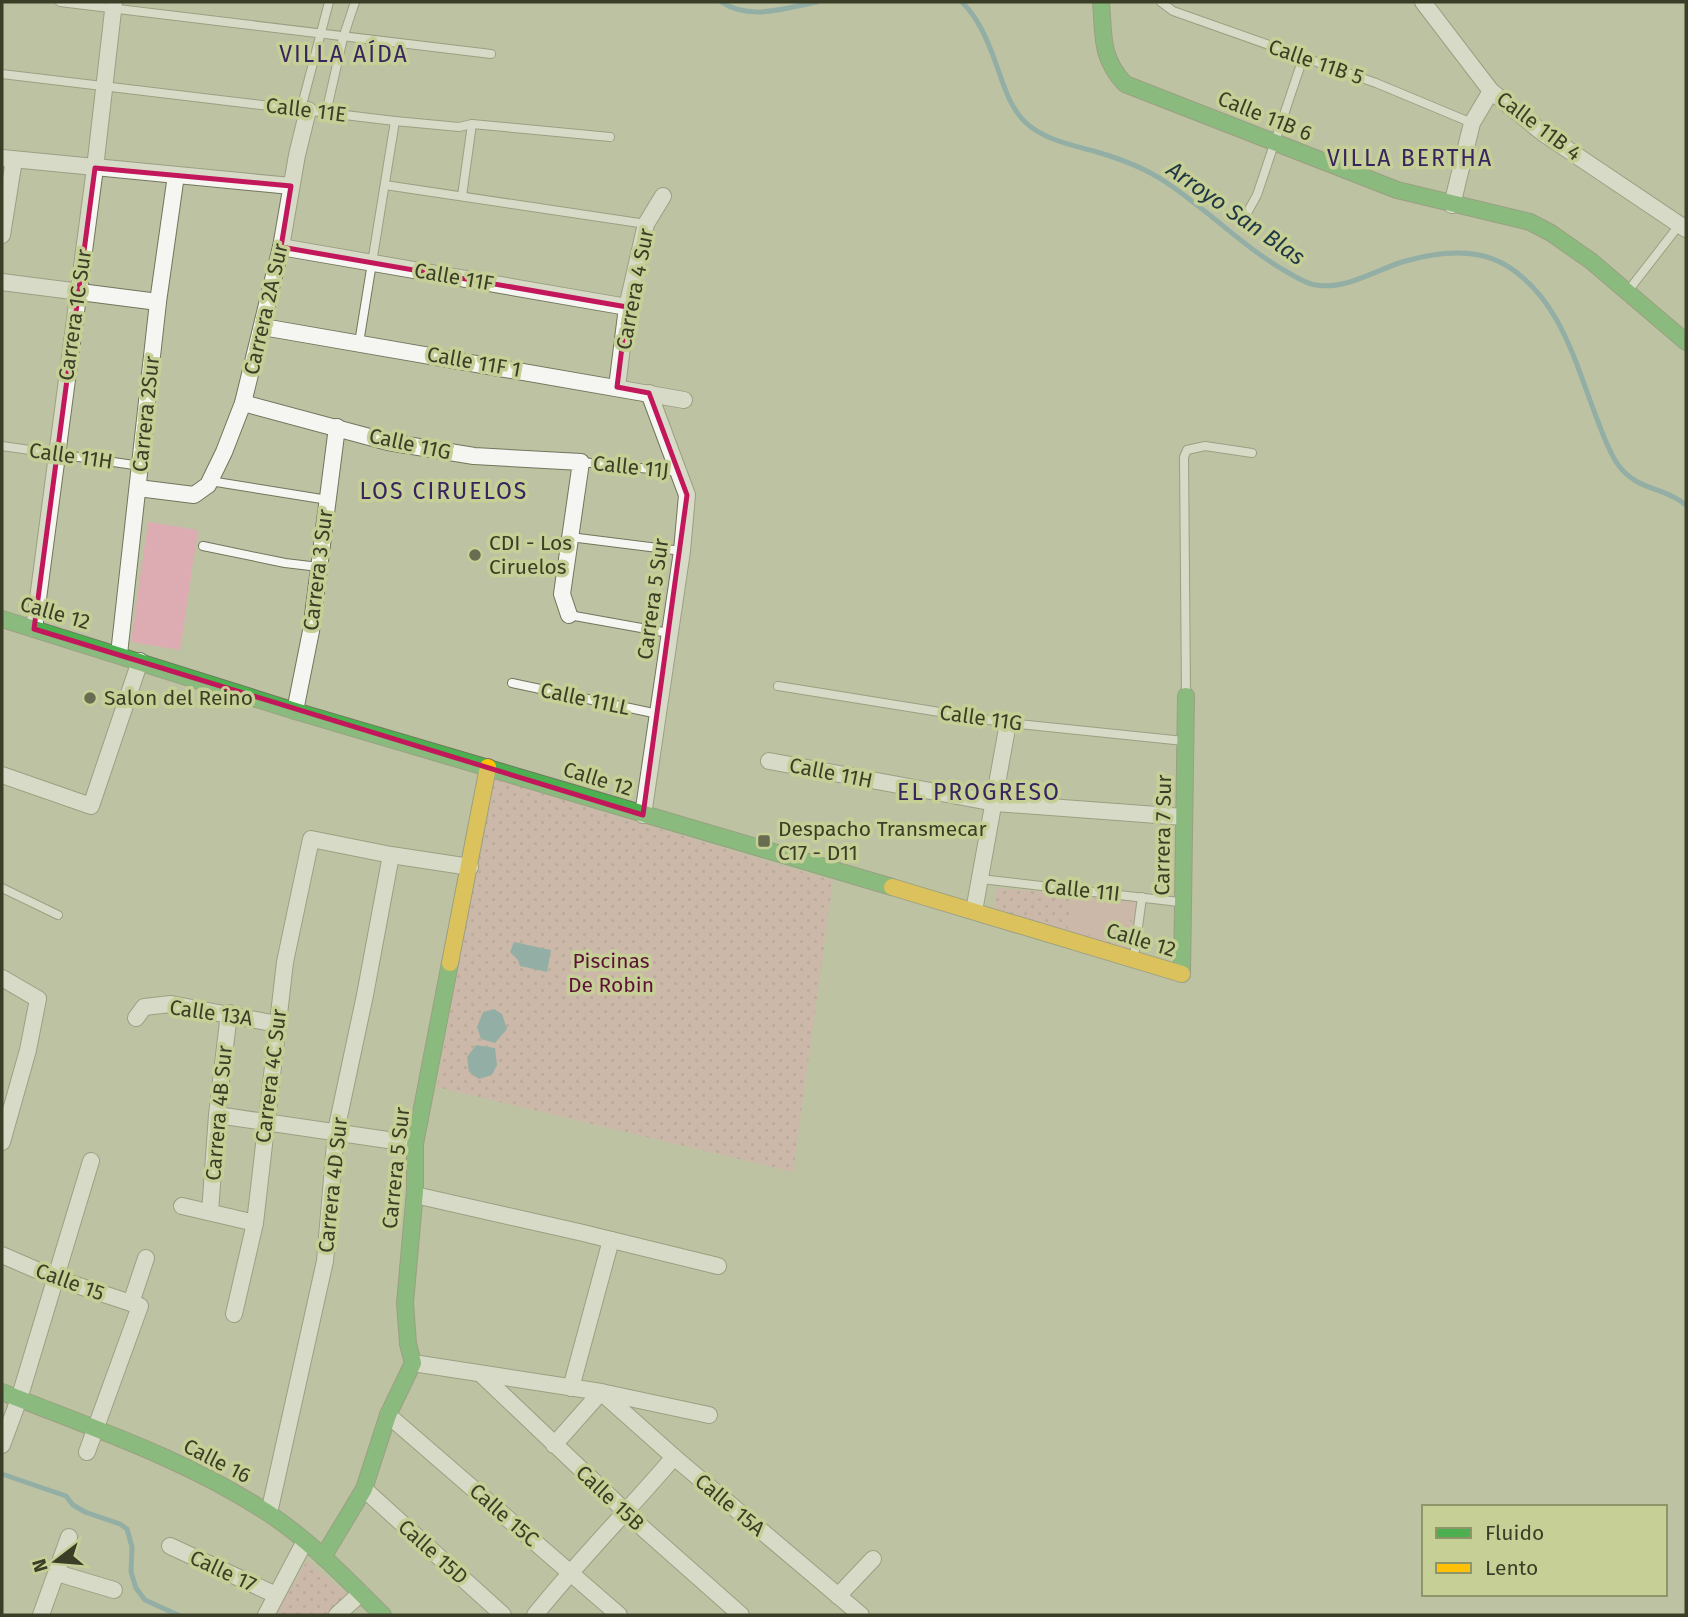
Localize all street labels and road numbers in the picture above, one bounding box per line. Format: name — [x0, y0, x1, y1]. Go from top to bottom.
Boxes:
street label: Calle 11B 5 — [1265, 34, 1367, 90]
street label: Calle 11B 6 — [1214, 85, 1316, 147]
street label: Calle 11B 4 — [1491, 86, 1587, 166]
street label: Calle 11E — [264, 92, 348, 128]
street label: Carrera 4 Sur — [611, 226, 659, 352]
street label: Carrera 2A Sur — [238, 241, 294, 377]
street label: Carrera 1C Sur — [53, 248, 97, 382]
street label: Calle 11F — [412, 257, 496, 297]
street label: Calle 11F 1 — [425, 341, 523, 383]
street label: Carrera 2Sur — [127, 355, 165, 473]
street label: Calle 11G — [367, 423, 453, 465]
street label: Calle 11H — [28, 437, 114, 475]
street label: Calle 11J — [592, 450, 670, 484]
street label: Carrera 3 Sur — [298, 508, 338, 632]
street label: Carrera 5 Sur — [632, 537, 674, 661]
street label: Calle 12 — [17, 591, 93, 635]
street label: Calle 11LL — [538, 677, 633, 721]
street label: Calle 11G — [938, 699, 1024, 737]
street label: Calle 11H — [787, 752, 875, 794]
street label: Calle 12 — [560, 756, 636, 802]
street label: Carrera 7 Sur — [1149, 774, 1177, 896]
street label: Calle 11I — [1043, 873, 1121, 907]
street label: Calle 12 — [1103, 917, 1179, 963]
street label: Calle 13A — [168, 994, 254, 1032]
street label: Carrera 4C Sur — [250, 1008, 292, 1144]
street label: Carrera 4B Sur — [200, 1044, 238, 1182]
street label: Carrera 5 Sur — [377, 1106, 415, 1230]
street label: Carrera 4D Sur — [313, 1116, 353, 1254]
street label: Calle 15 — [32, 1258, 108, 1306]
street label: Calle 16 — [179, 1433, 255, 1489]
street label: Calle 15B — [570, 1460, 650, 1536]
street label: Calle 15A — [690, 1468, 770, 1542]
street label: Calle 15C — [464, 1478, 544, 1552]
street label: Calle 15D — [393, 1514, 473, 1590]
street label: Calle 17 — [186, 1544, 260, 1598]

